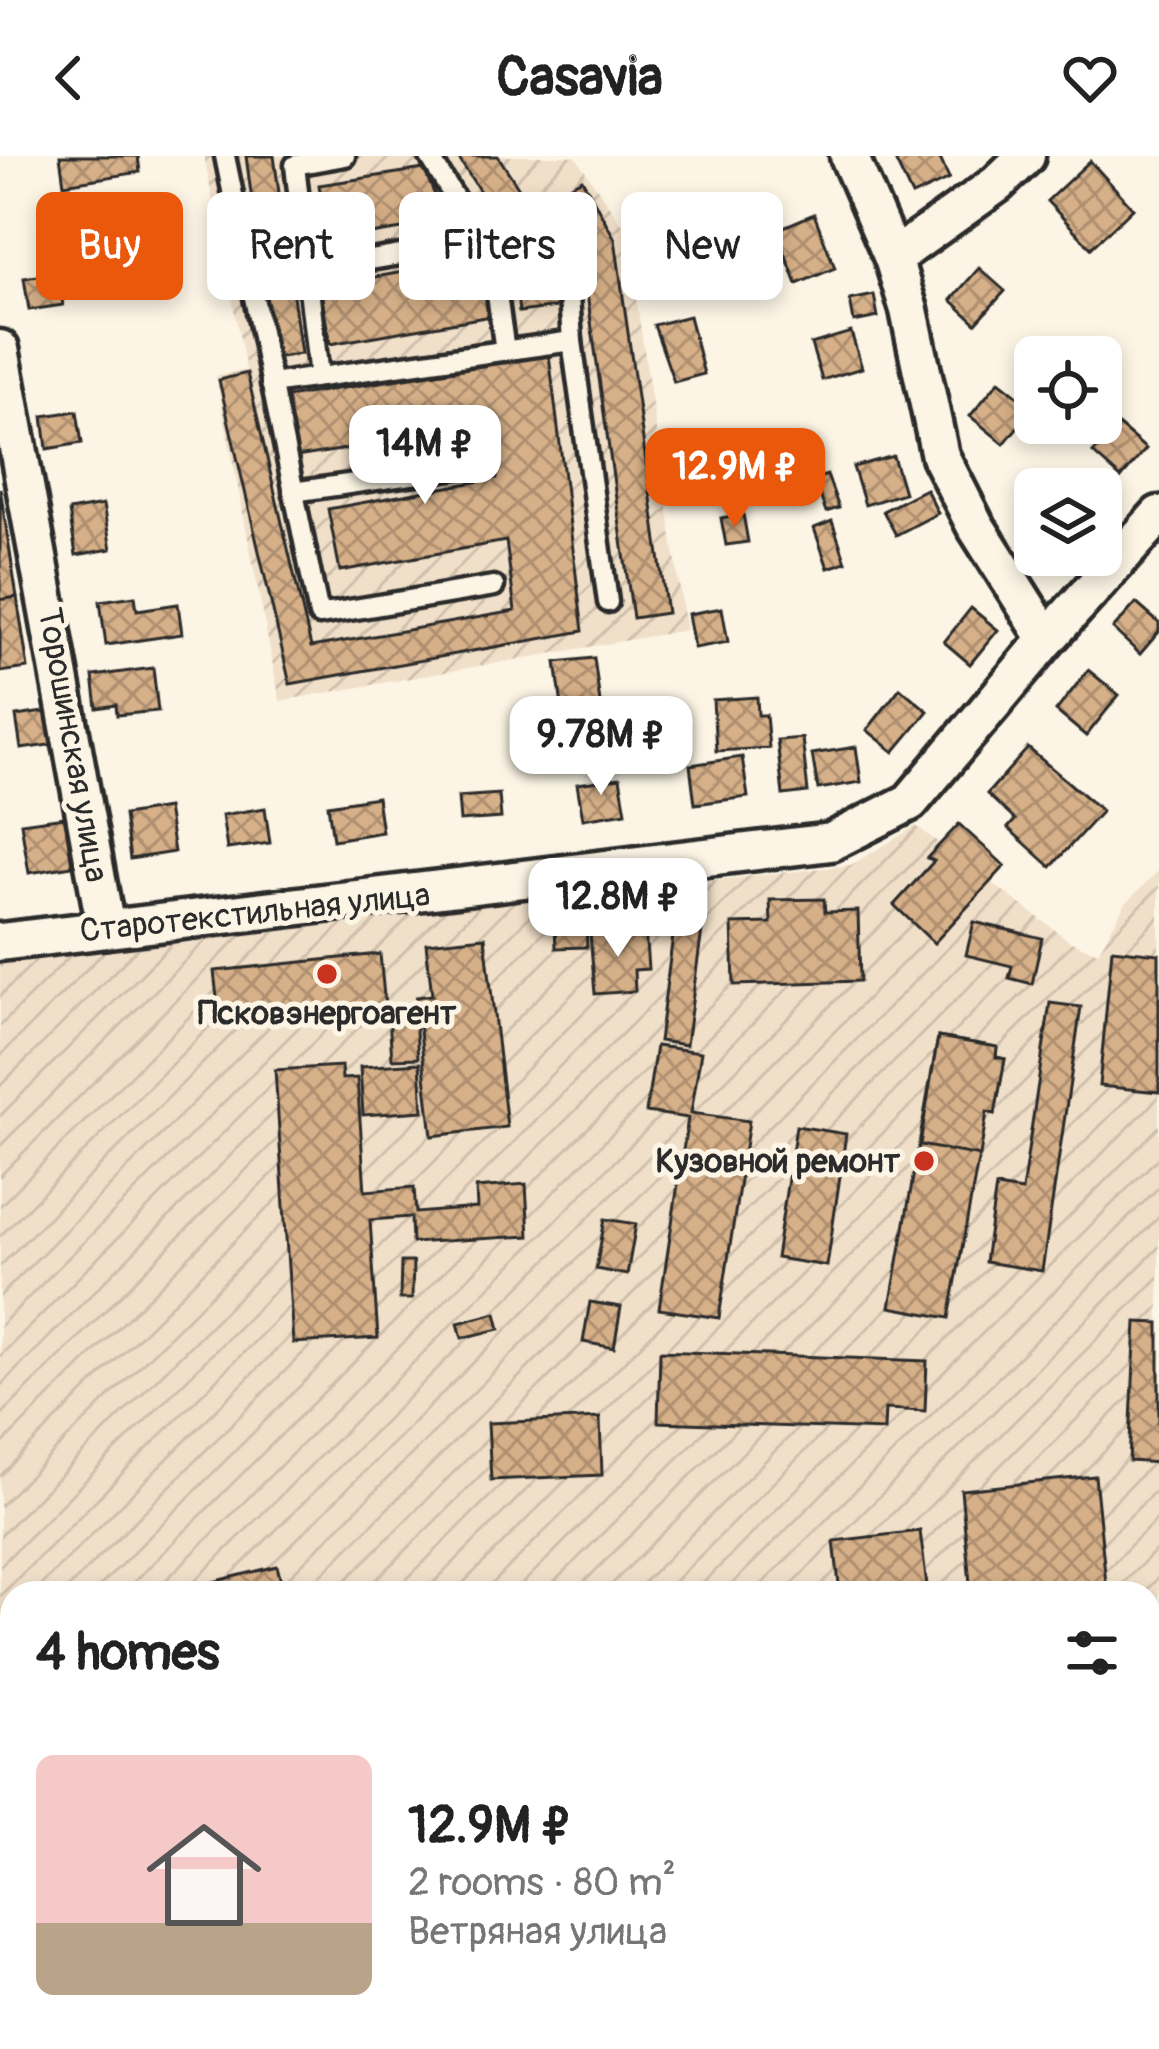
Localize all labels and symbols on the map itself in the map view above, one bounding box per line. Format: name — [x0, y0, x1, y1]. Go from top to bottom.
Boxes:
pin: 14M ₽ — [341, 405, 509, 507]
pin: 12.9M ₽ — [624, 428, 846, 530]
street label: Торошинская улица — [29, 605, 117, 885]
pin: 9.78M ₽ — [490, 696, 712, 798]
pin: 12.8M ₽ — [507, 858, 729, 960]
street label: Старотекстильная улица — [78, 874, 432, 952]
marker: Псковэнергоагент — [314, 961, 340, 987]
place label: Псковэнергоагент — [198, 993, 457, 1034]
place label: Кузовной ремонт — [656, 1141, 900, 1182]
marker: Кузовной ремонт — [911, 1148, 937, 1174]

